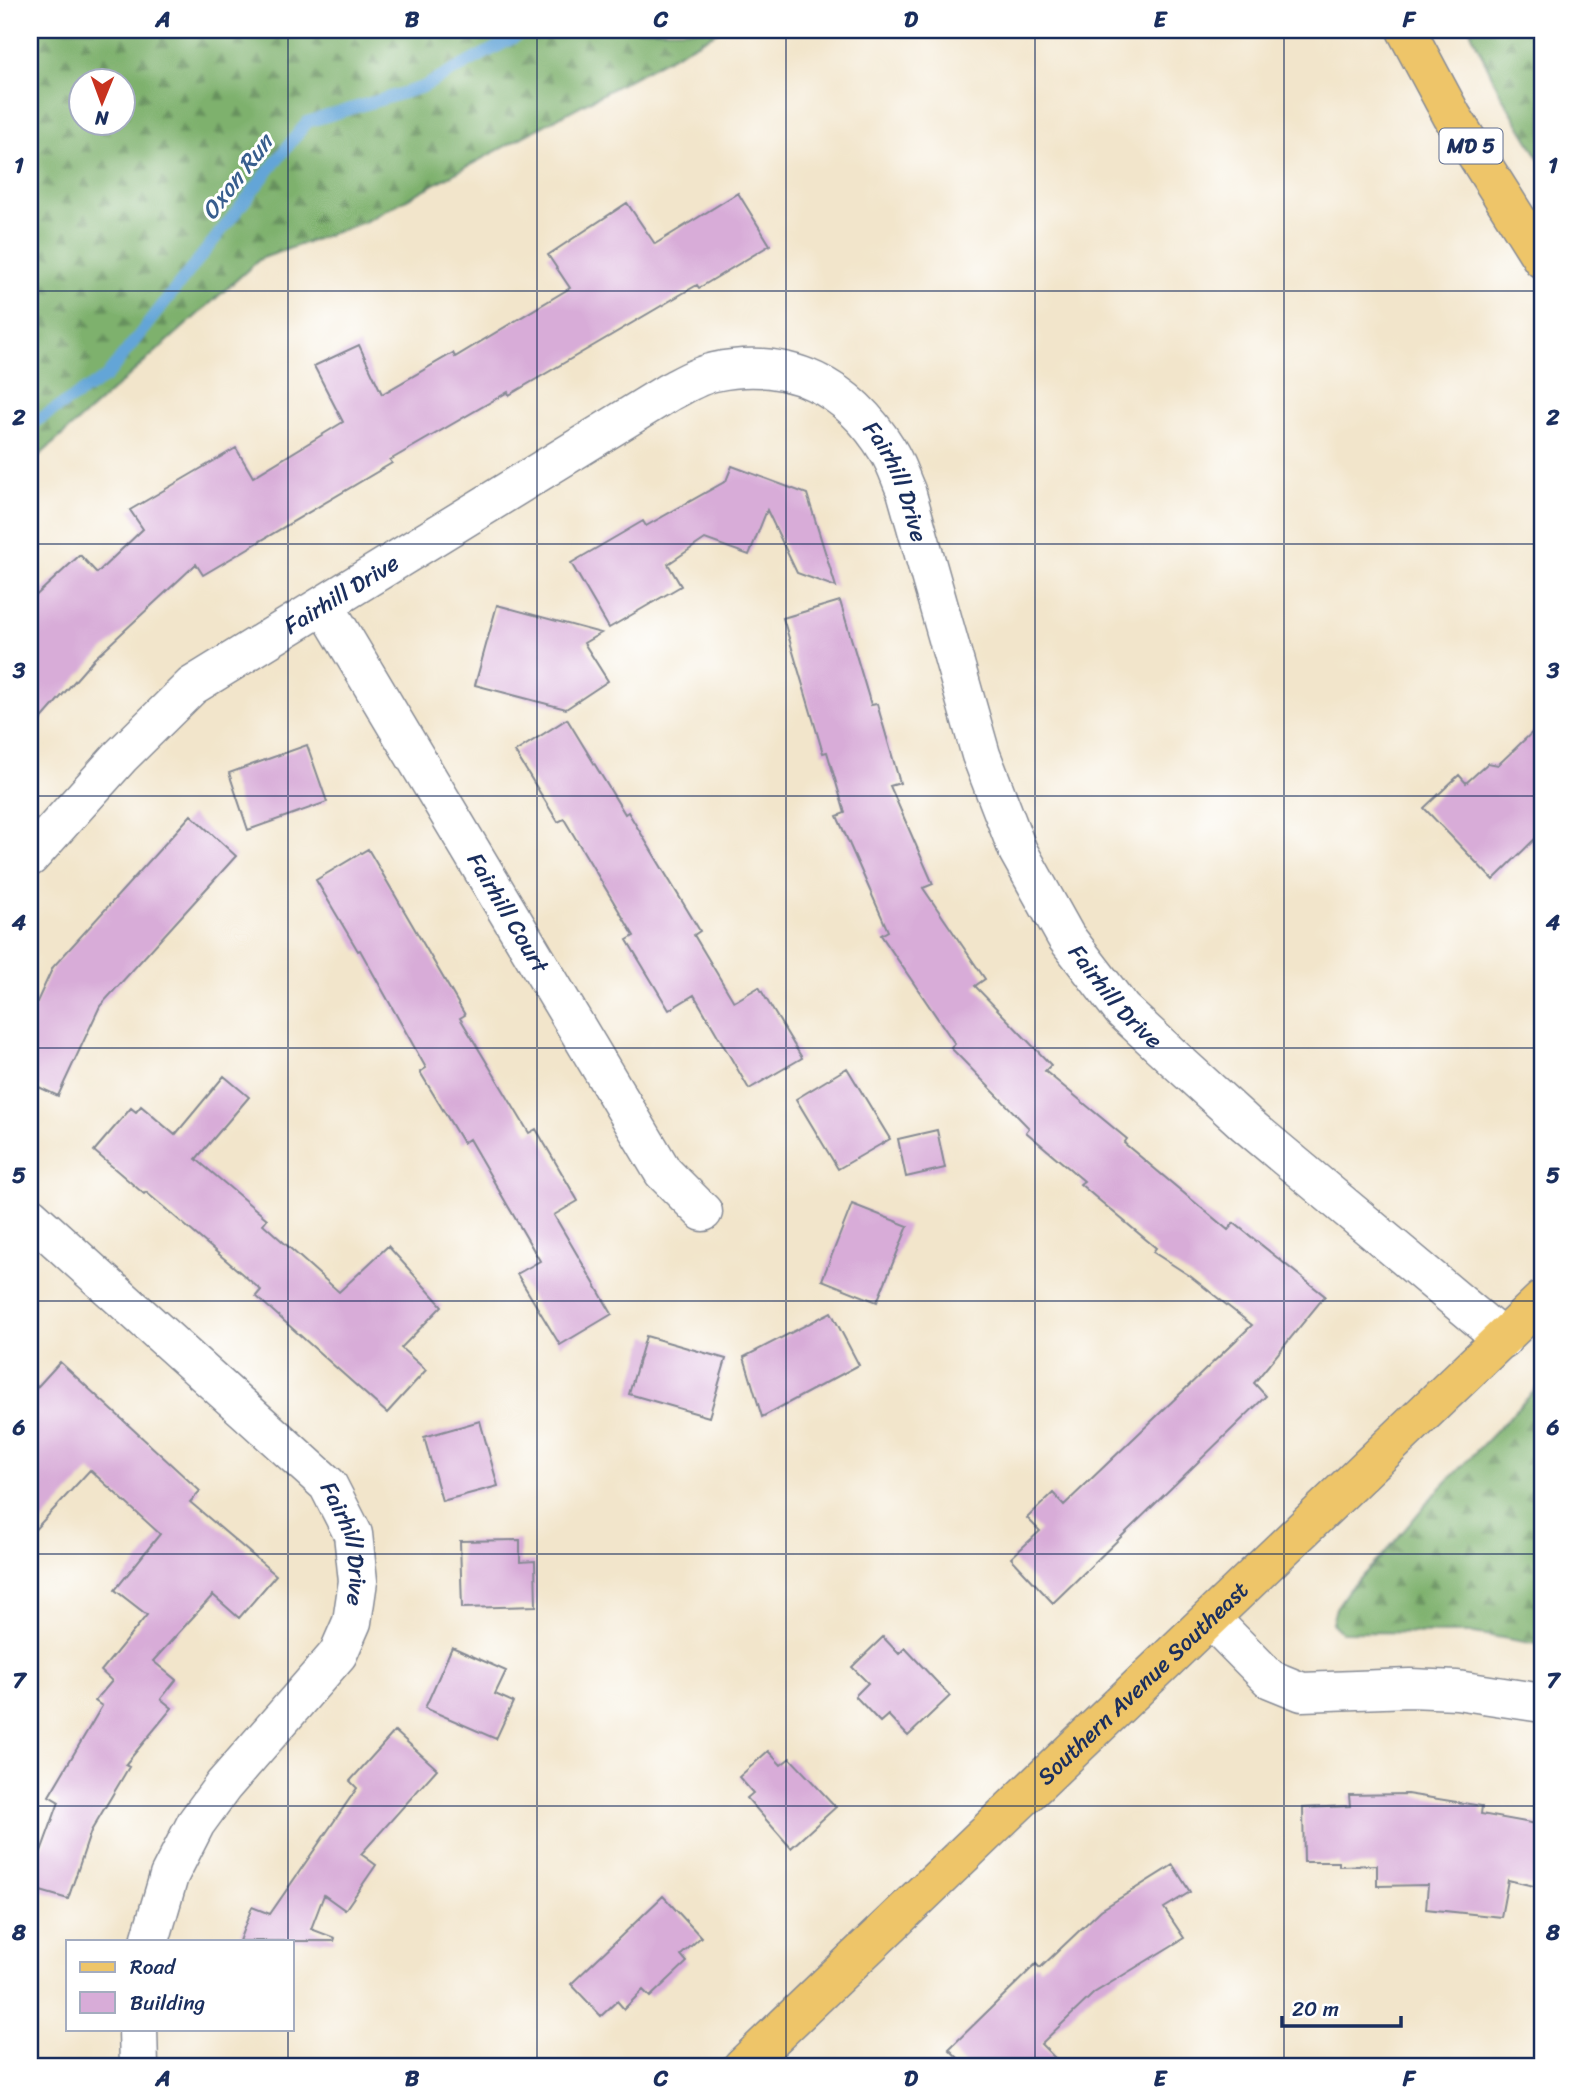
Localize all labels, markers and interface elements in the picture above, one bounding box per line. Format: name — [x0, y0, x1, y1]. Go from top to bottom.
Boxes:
text: A — [154, 0, 171, 40]
text: B — [405, 0, 420, 40]
text: C — [653, 0, 669, 40]
text: D — [904, 0, 919, 40]
text: E — [1154, 0, 1169, 40]
text: F — [1402, 0, 1417, 40]
north arrow — [66, 66, 136, 136]
text: N — [94, 102, 110, 135]
water label: Oxon Run — [190, 122, 286, 229]
road number: MD 5 — [1440, 128, 1502, 164]
text: 1 — [14, 145, 24, 186]
text: 1 — [1548, 145, 1558, 186]
text: 2 — [11, 397, 26, 438]
text: 2 — [1545, 397, 1560, 438]
street label: Fairhill Drive — [853, 411, 940, 547]
street label: Fairhill Drive — [275, 542, 407, 645]
text: 3 — [12, 650, 26, 691]
text: 3 — [1546, 650, 1560, 691]
street label: Fairhill Court — [456, 844, 561, 982]
text: 4 — [11, 902, 27, 943]
text: 4 — [1545, 902, 1561, 943]
street label: Fairhill Drive — [1058, 935, 1173, 1059]
text: 5 — [12, 1155, 26, 1196]
text: 5 — [1546, 1155, 1560, 1196]
text: 6 — [11, 1407, 26, 1448]
text: 6 — [1545, 1407, 1560, 1448]
street label: Fairhill Drive — [309, 1474, 379, 1609]
street label: Southern Avenue Southeast — [1027, 1571, 1259, 1795]
text: 7 — [12, 1660, 27, 1701]
text: 7 — [1546, 1660, 1561, 1701]
text: 8 — [11, 1912, 26, 1953]
text: 8 — [1545, 1912, 1560, 1953]
legend — [66, 1940, 294, 2030]
text: Road — [130, 1948, 177, 1986]
text: Building — [130, 1984, 206, 2022]
scale bar — [1282, 1985, 1400, 2029]
text: 20 m — [1292, 1990, 1339, 2028]
text: A — [154, 2058, 171, 2097]
text: B — [405, 2058, 420, 2097]
text: C — [653, 2058, 669, 2097]
text: D — [904, 2058, 919, 2097]
text: E — [1154, 2058, 1169, 2097]
text: F — [1402, 2058, 1417, 2097]

